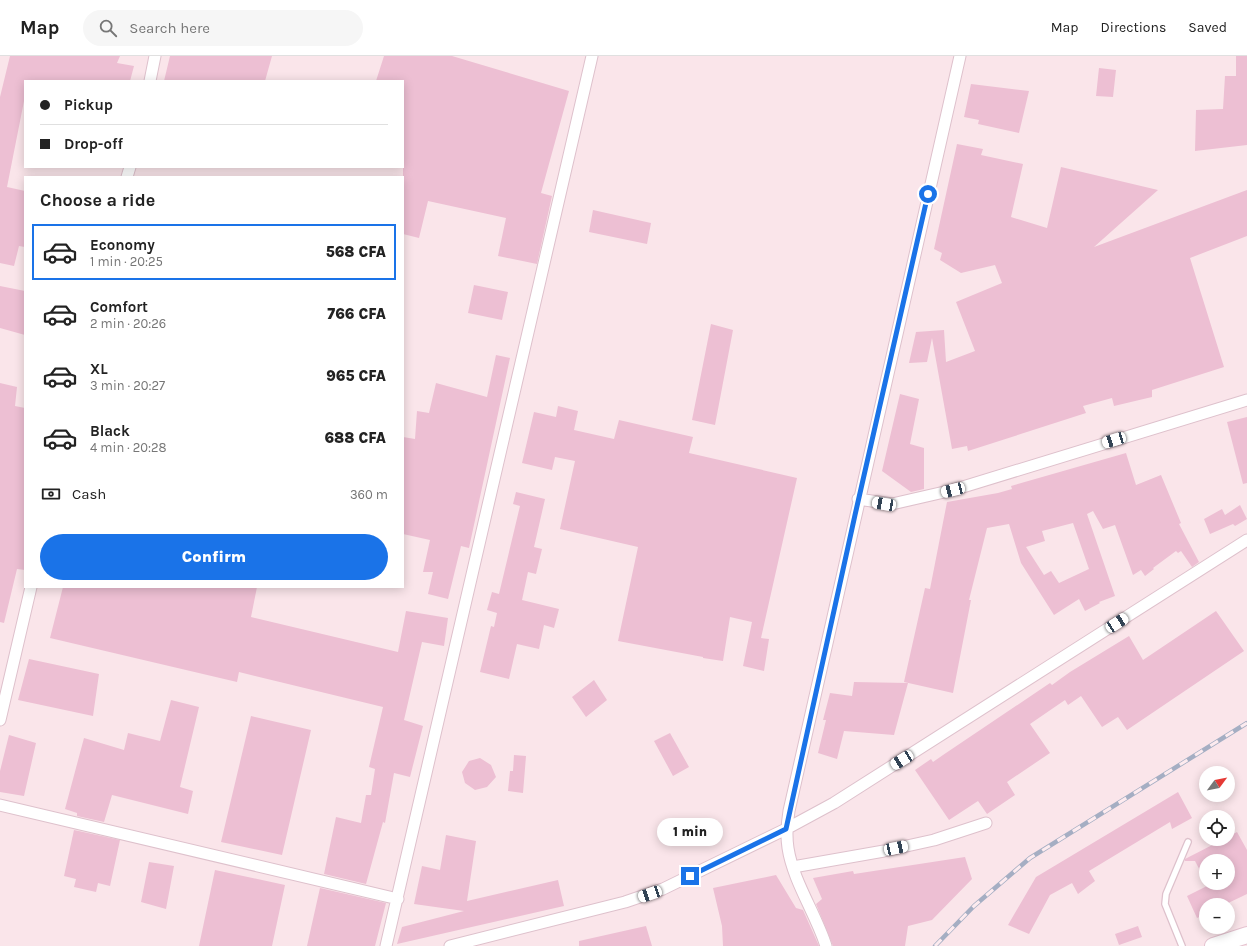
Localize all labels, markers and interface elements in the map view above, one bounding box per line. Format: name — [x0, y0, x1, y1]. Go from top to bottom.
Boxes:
search box — [83, 10, 363, 46]
text: Map — [20, 17, 59, 39]
icon: search — [97, 17, 119, 39]
text: Search here — [129, 19, 210, 37]
text: Map — [1051, 19, 1079, 36]
text: Directions — [1101, 19, 1166, 36]
text: Saved — [1188, 19, 1227, 36]
text: Pickup — [64, 96, 113, 114]
text: Drop-off — [64, 135, 123, 153]
route start — [919, 185, 937, 203]
text: Choose a ride — [40, 189, 155, 211]
icon: car — [42, 234, 78, 270]
text: Economy — [90, 236, 155, 254]
text: 568 CFA — [326, 243, 386, 261]
text: 1 min · 20:25 — [90, 254, 163, 269]
icon: car — [42, 296, 78, 332]
text: Comfort — [90, 298, 148, 316]
text: 766 CFA — [327, 305, 386, 323]
text: 2 min · 20:26 — [90, 316, 166, 331]
icon: car — [42, 358, 78, 394]
text: XL — [90, 360, 108, 378]
text: 965 CFA — [326, 367, 386, 385]
text: 3 min · 20:27 — [90, 378, 165, 393]
icon: car — [42, 420, 78, 456]
text: Black — [90, 422, 130, 440]
text: 688 CFA — [324, 429, 386, 447]
car — [1101, 431, 1127, 449]
text: 4 min · 20:28 — [90, 440, 167, 455]
car — [940, 481, 966, 499]
icon: cash — [40, 483, 62, 505]
text: Cash — [72, 485, 106, 503]
text: 360 m — [350, 487, 388, 502]
car — [871, 496, 897, 512]
button: Confirm — [40, 534, 388, 580]
car — [1104, 611, 1130, 635]
car — [889, 749, 915, 771]
north arrow — [1199, 766, 1235, 802]
map controls — [1199, 766, 1235, 934]
button: locate — [1199, 810, 1235, 846]
callout: 1 min — [657, 818, 723, 846]
text: 1 min — [673, 824, 707, 839]
car — [883, 840, 909, 856]
button: + — [1199, 854, 1235, 890]
route end — [681, 867, 699, 885]
car — [637, 884, 663, 904]
button: − — [1199, 898, 1235, 934]

